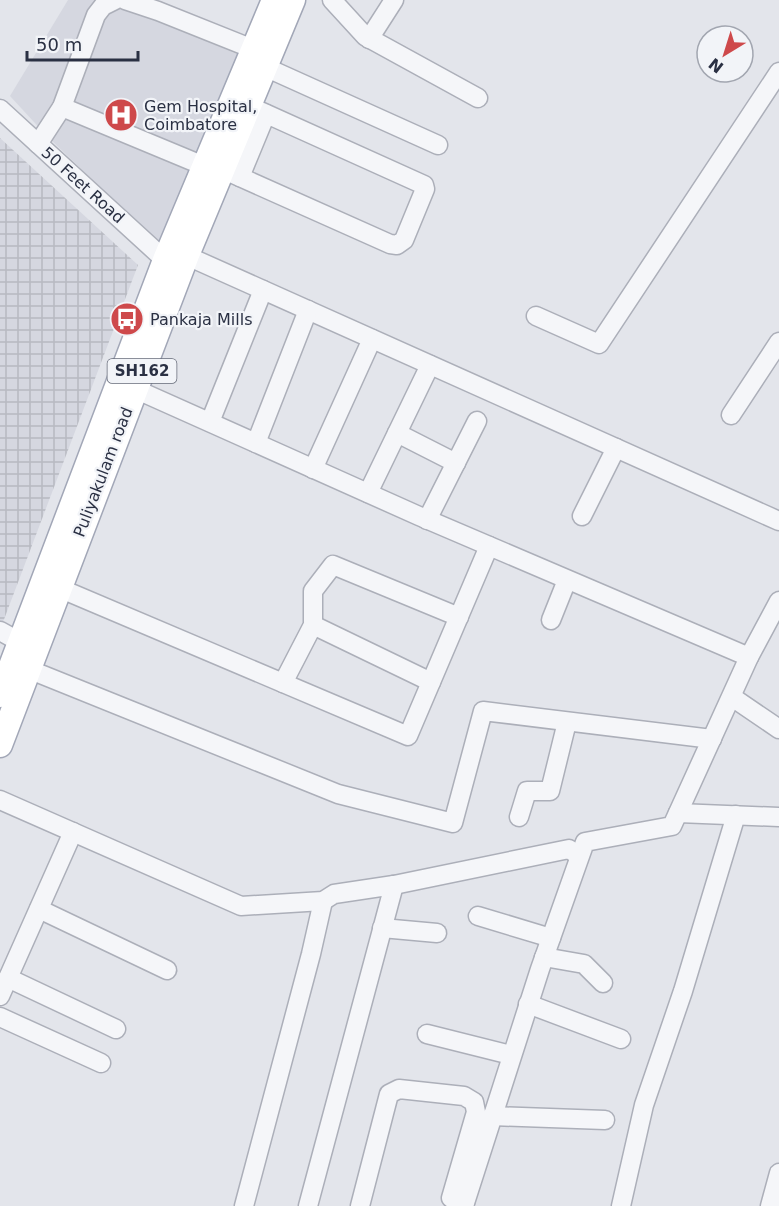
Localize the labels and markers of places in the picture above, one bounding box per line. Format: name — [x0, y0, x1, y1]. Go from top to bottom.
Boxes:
hospital icon: Gem Hospital, Coimbatore — [103, 97, 139, 133]
place label: Gem Hospital, Coimbatore — [144, 97, 257, 134]
bus stop icon: Pankaja Mills — [109, 301, 145, 337]
place label: Pankaja Mills — [150, 310, 252, 329]

